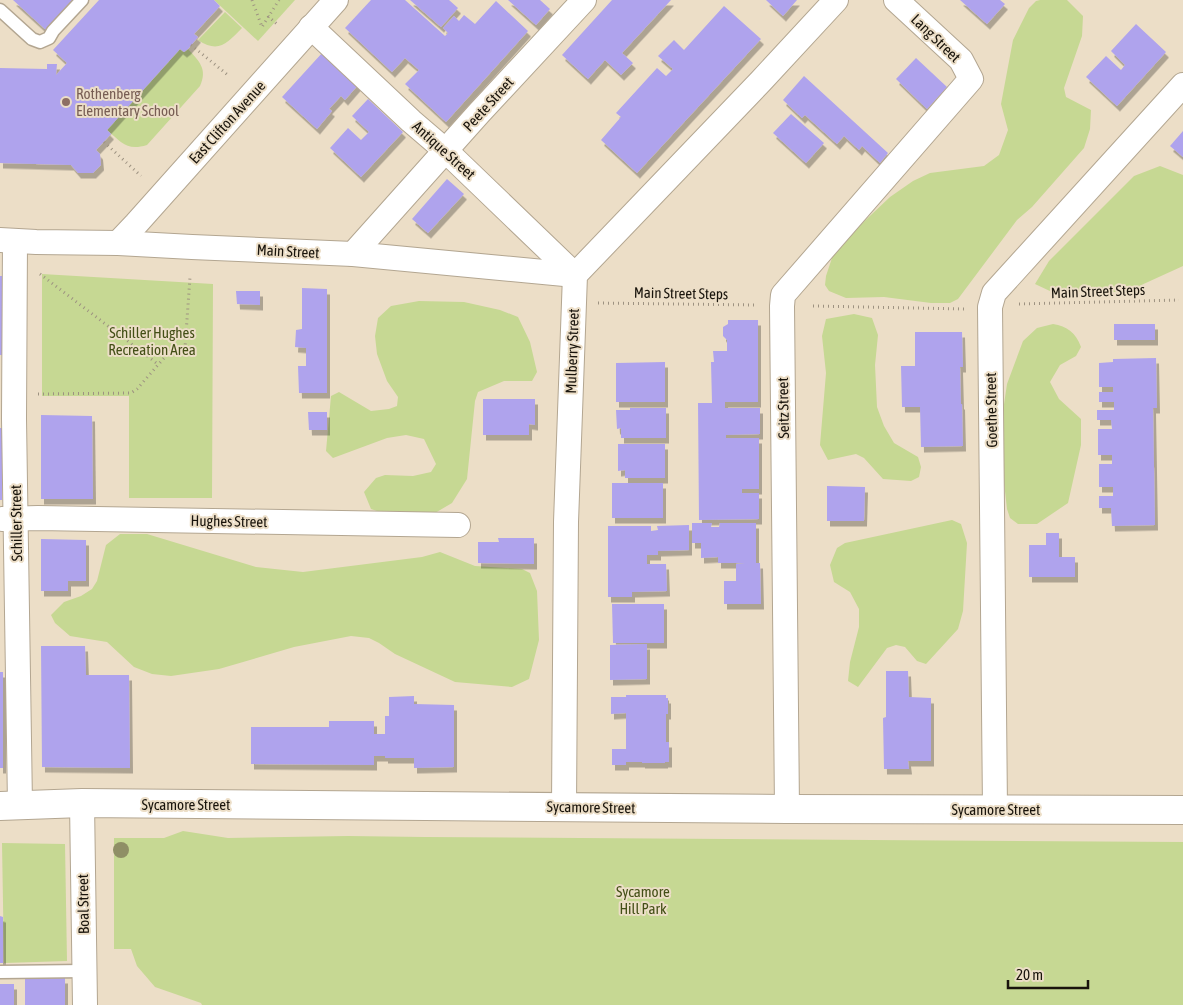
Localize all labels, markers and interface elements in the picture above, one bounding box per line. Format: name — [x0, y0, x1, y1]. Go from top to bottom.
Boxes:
street label: Lang Street — [908, 11, 964, 65]
street label: Peete Street — [459, 74, 517, 134]
street label: East Clifton Avenue — [185, 77, 269, 167]
place label: Rothenberg Elementary School — [76, 85, 179, 119]
marker: Rothenberg Elementary School — [60, 96, 72, 108]
street label: Antique Street — [409, 117, 479, 183]
street label: Main Street — [256, 241, 320, 261]
street label: Main Street Steps — [1050, 281, 1146, 301]
street label: Main Street Steps — [634, 284, 728, 302]
street label: Mulberry Street — [562, 308, 582, 394]
park label: Schiller Hughes Recreation Area — [108, 324, 196, 358]
street label: Goethe Street — [982, 372, 1000, 448]
street label: Seitz Street — [774, 377, 792, 439]
street label: Schiller Street — [7, 485, 25, 561]
street label: Hughes Street — [190, 512, 268, 530]
street label: Sycamore Street — [142, 796, 230, 813]
street label: Sycamore Street — [546, 798, 636, 816]
street label: Sycamore Street — [952, 801, 1040, 818]
street label: Boal Street — [74, 874, 92, 934]
park label: Sycamore Hill Park — [616, 883, 670, 917]
scale bar — [1008, 958, 1088, 990]
text: 20 m — [1016, 966, 1043, 983]

